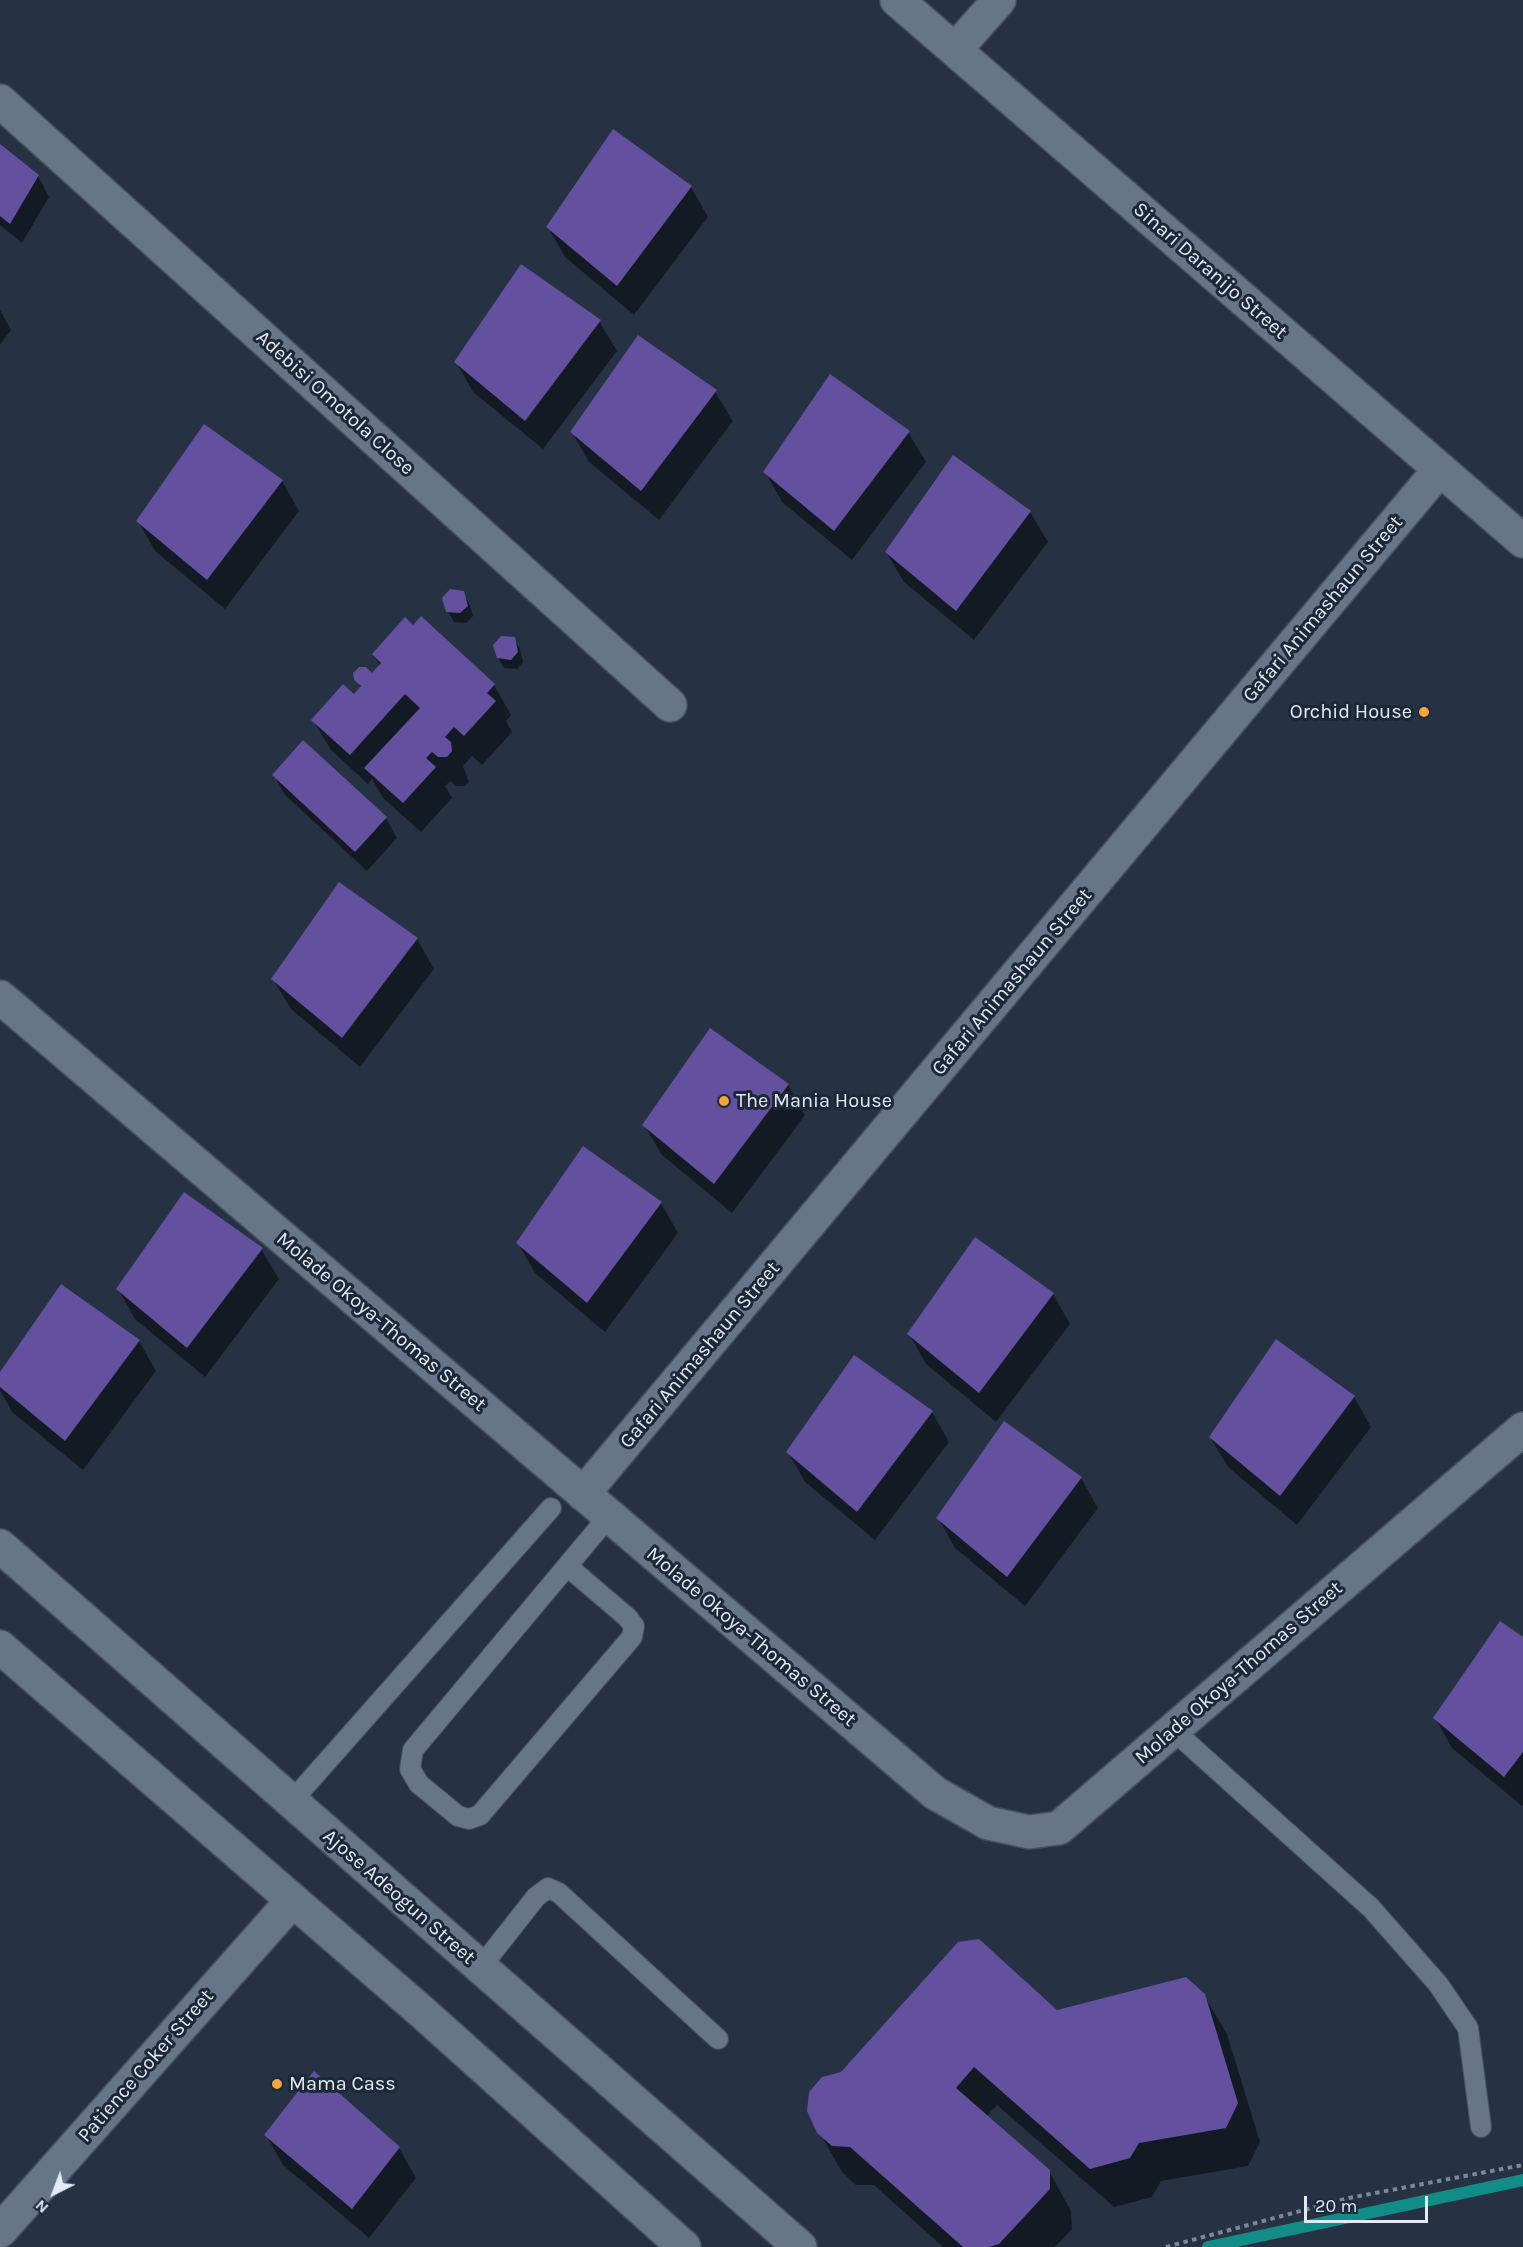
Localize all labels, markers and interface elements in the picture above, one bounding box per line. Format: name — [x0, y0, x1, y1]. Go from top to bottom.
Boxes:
street label: Sinari Daranijo Street — [1128, 198, 1292, 344]
street label: Adebisi Omotola Close — [251, 326, 419, 480]
street label: Gafari Animashaun Street — [1238, 511, 1408, 707]
place label: Orchid House — [1290, 700, 1412, 724]
marker: Orchid House — [1417, 705, 1431, 719]
street label: Gafari Animashaun Street — [927, 884, 1097, 1080]
place label: The Mania House — [736, 1089, 892, 1113]
marker: The Mania House — [717, 1094, 731, 1108]
street label: Molade Okoya-Thomas Street — [271, 1227, 491, 1417]
street label: Gafari Animashaun Street — [615, 1257, 785, 1453]
street label: Molade Okoya-Thomas Street — [641, 1542, 861, 1732]
street label: Molade Okoya-Thomas Street — [1131, 1576, 1347, 1770]
street label: Ajose Adeogun Street — [318, 1824, 480, 1970]
street label: Patience Coker Street — [73, 1985, 219, 2147]
place label: Mama Cass — [289, 2072, 396, 2096]
marker: Mama Cass — [270, 2077, 284, 2091]
north arrow — [24, 2163, 84, 2223]
scale bar — [1307, 2184, 1432, 2222]
text: 20 m — [1315, 2195, 1357, 2217]
text: N — [31, 2196, 52, 2218]

